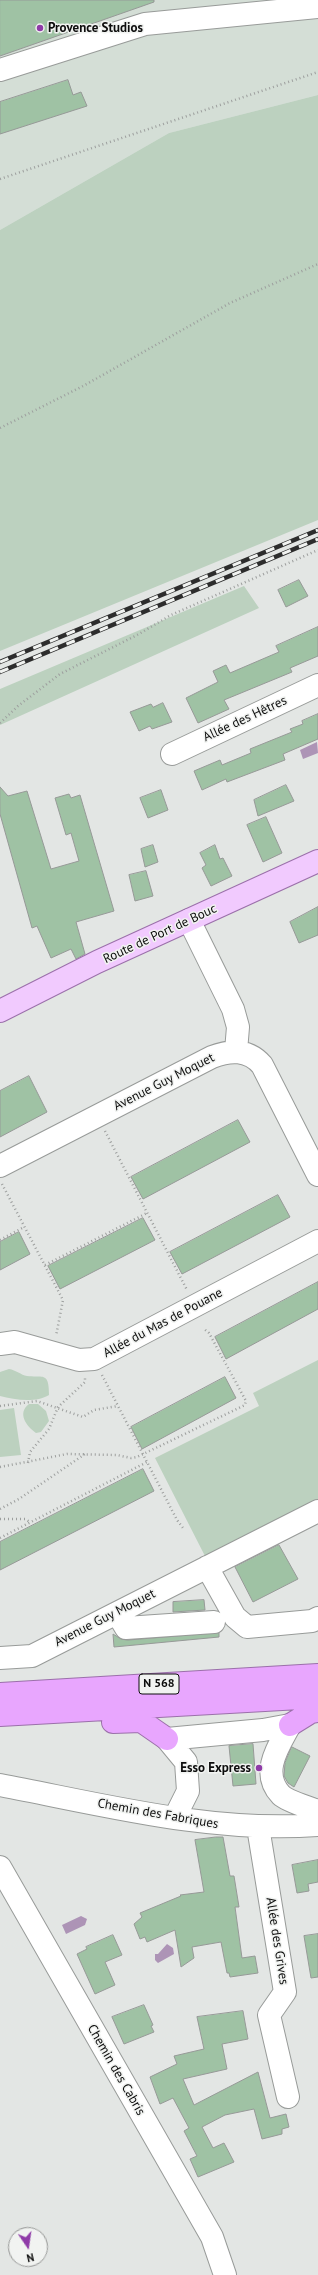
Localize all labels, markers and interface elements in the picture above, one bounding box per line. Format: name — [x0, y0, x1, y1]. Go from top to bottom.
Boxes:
place label: Provence Studios — [48, 20, 143, 36]
marker: Provence Studios — [35, 23, 45, 33]
street label: Allée des Hêtres — [201, 693, 289, 745]
street label: Route de Port de Bouc — [101, 901, 219, 967]
street label: Avenue Guy Moquet — [111, 1050, 217, 1114]
street label: Allée du Mas de Pouane — [101, 1285, 225, 1361]
street label: Avenue Guy Moquet — [52, 1586, 158, 1650]
road number: N 568 — [139, 1674, 179, 1694]
place label: Esso Express — [180, 1760, 251, 1776]
marker: Esso Express — [254, 1763, 264, 1773]
street label: Chemin des Fabriques — [96, 1796, 220, 1832]
street label: Allée des Grives — [262, 1896, 292, 1986]
street label: Chemin des Cabris — [84, 2022, 148, 2118]
north arrow — [8, 2227, 48, 2267]
text: N — [25, 2250, 36, 2265]

